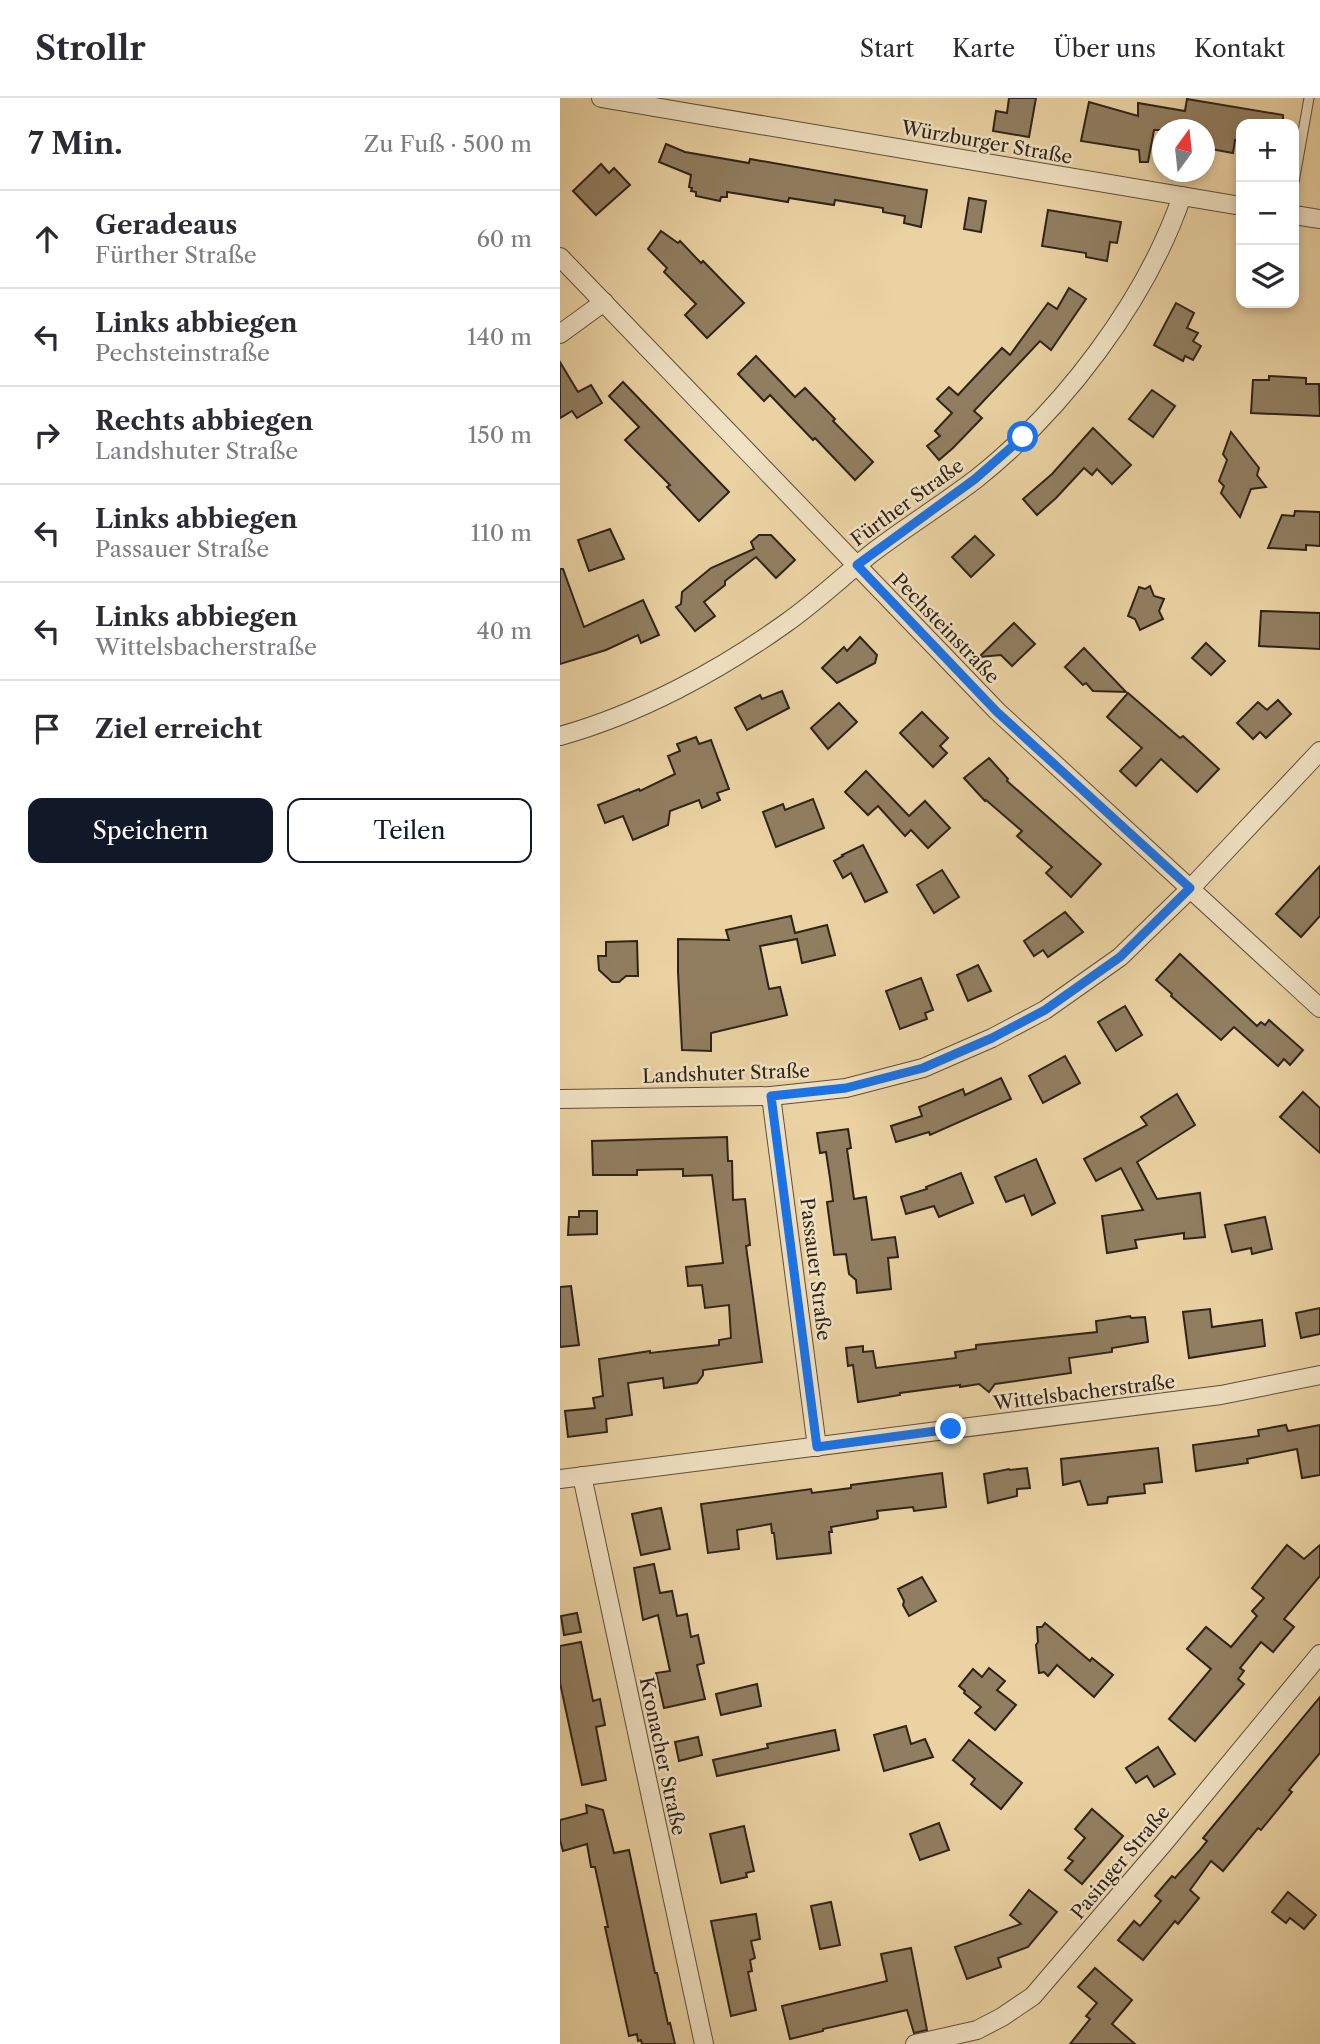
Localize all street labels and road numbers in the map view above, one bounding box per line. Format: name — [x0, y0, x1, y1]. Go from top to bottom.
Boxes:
street label: Würzburger Straße — [899, 116, 1074, 169]
street label: Fürther Straße — [847, 454, 968, 551]
street label: Pechsteinstraße — [887, 568, 1004, 688]
street label: Landshuter Straße — [642, 1059, 810, 1088]
street label: Passauer Straße — [795, 1196, 836, 1342]
street label: Wittelsbacherstraße — [991, 1370, 1176, 1415]
street label: Kronacher Straße — [635, 1675, 691, 1837]
street label: Pasinger Straße — [1066, 1801, 1175, 1924]

